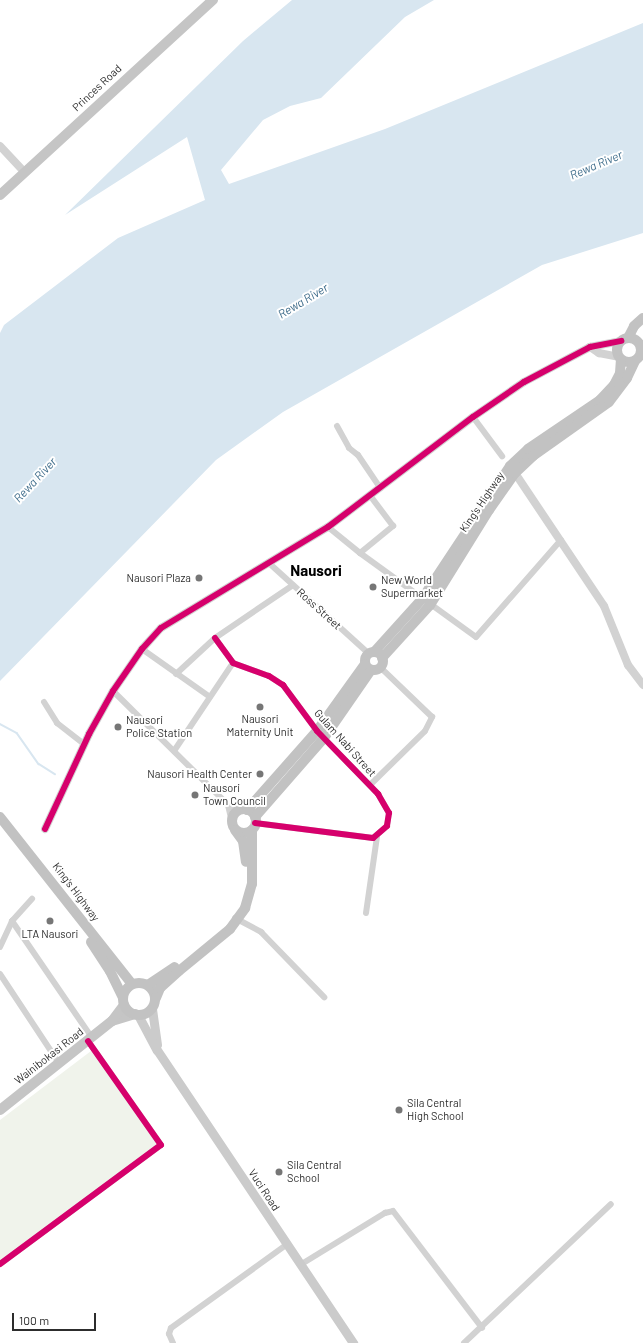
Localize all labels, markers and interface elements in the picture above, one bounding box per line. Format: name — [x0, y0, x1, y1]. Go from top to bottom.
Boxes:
street label: Princes Road — [70, 62, 124, 114]
water label: Rewa River — [567, 147, 625, 183]
water label: Rewa River — [275, 280, 331, 322]
water label: Rewa River — [11, 455, 59, 505]
street label: King's Highway — [457, 469, 507, 535]
district label: Nausori — [290, 562, 342, 580]
place label: Nausori Plaza — [127, 571, 191, 585]
marker: Nausori Plaza — [194, 573, 204, 583]
place label: New World Supermarket — [381, 574, 443, 600]
marker: New World Supermarket — [368, 582, 378, 592]
street label: Ross Street — [294, 586, 344, 632]
marker: Nausori Maternity Unit — [255, 702, 265, 712]
street label: Gulam Nabi Street — [311, 707, 379, 779]
place label: Nausori Maternity Unit — [226, 713, 294, 739]
place label: Nausori Police Station — [126, 714, 192, 740]
marker: Nausori Police Station — [113, 722, 123, 732]
place label: Nausori Health Center — [147, 767, 252, 781]
marker: Nausori Health Center — [255, 769, 265, 779]
place label: Nausori Town Council — [203, 782, 266, 808]
marker: Nausori Town Council — [190, 790, 200, 800]
street label: King's Highway — [50, 860, 102, 924]
marker: LTA Nausori — [45, 916, 55, 926]
place label: LTA Nausori — [22, 927, 78, 941]
street label: Wainibokasi Road — [12, 1025, 86, 1087]
place label: Sila Central High School — [407, 1097, 464, 1123]
marker: Sila Central High School — [394, 1105, 404, 1115]
place label: Sila Central School — [287, 1159, 341, 1185]
street label: Vuci Road — [246, 1167, 282, 1213]
marker: Sila Central School — [274, 1167, 284, 1177]
scale bar — [14, 1305, 98, 1331]
text: 100 m — [19, 1313, 49, 1327]

